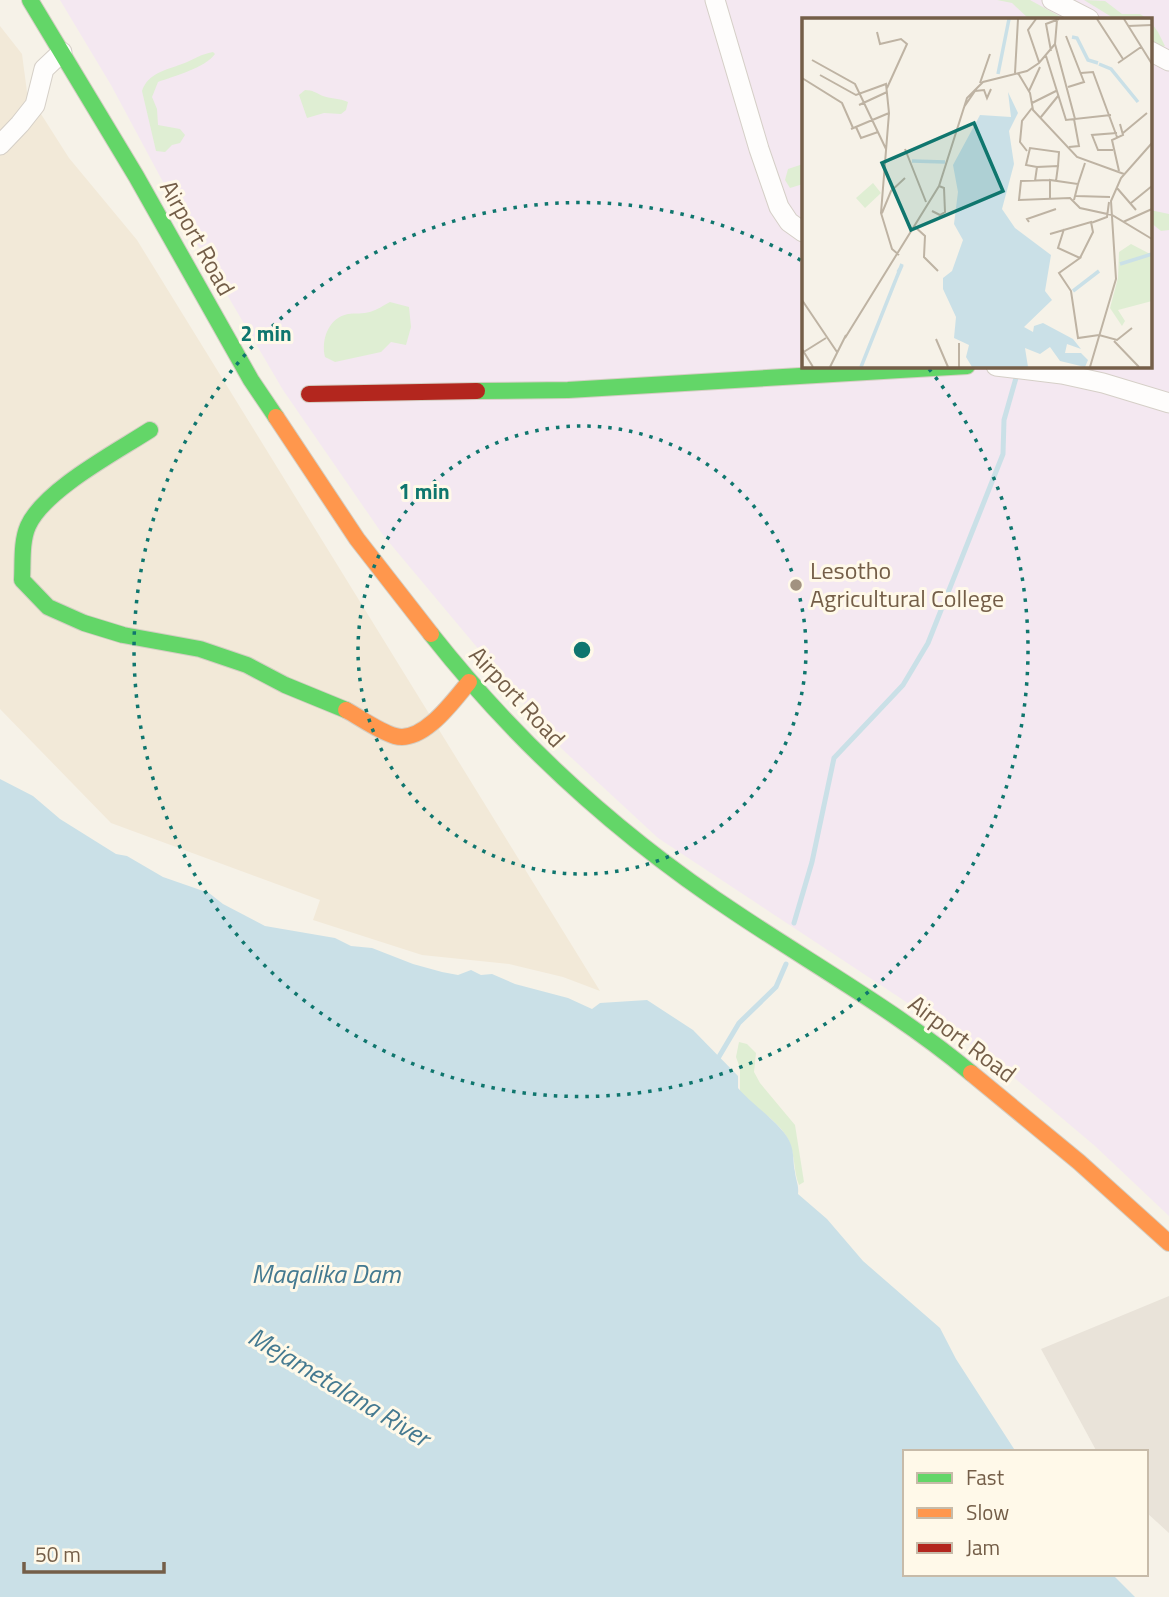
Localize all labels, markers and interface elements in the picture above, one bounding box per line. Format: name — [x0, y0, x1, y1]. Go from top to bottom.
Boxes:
inset map — [802, 18, 1152, 368]
street label: Airport Road — [151, 173, 244, 302]
text: 2 min — [240, 317, 292, 349]
text: 1 min — [398, 475, 450, 507]
place label: Lesotho Agricultural College — [810, 552, 1004, 616]
marker: Lesotho Agricultural College — [788, 577, 804, 593]
street label: Airport Road — [461, 638, 574, 755]
centre of rings — [570, 638, 594, 662]
street label: Airport Road — [901, 986, 1024, 1091]
water label: Maqalika Dam — [252, 1254, 401, 1293]
water label: Mejametalana River — [241, 1317, 440, 1458]
legend — [903, 1450, 1148, 1576]
text: Fast — [966, 1461, 1005, 1493]
text: Slow — [966, 1496, 1009, 1528]
scale bar — [24, 1530, 164, 1574]
text: Jam — [966, 1531, 1000, 1563]
text: 50 m — [35, 1538, 81, 1570]

